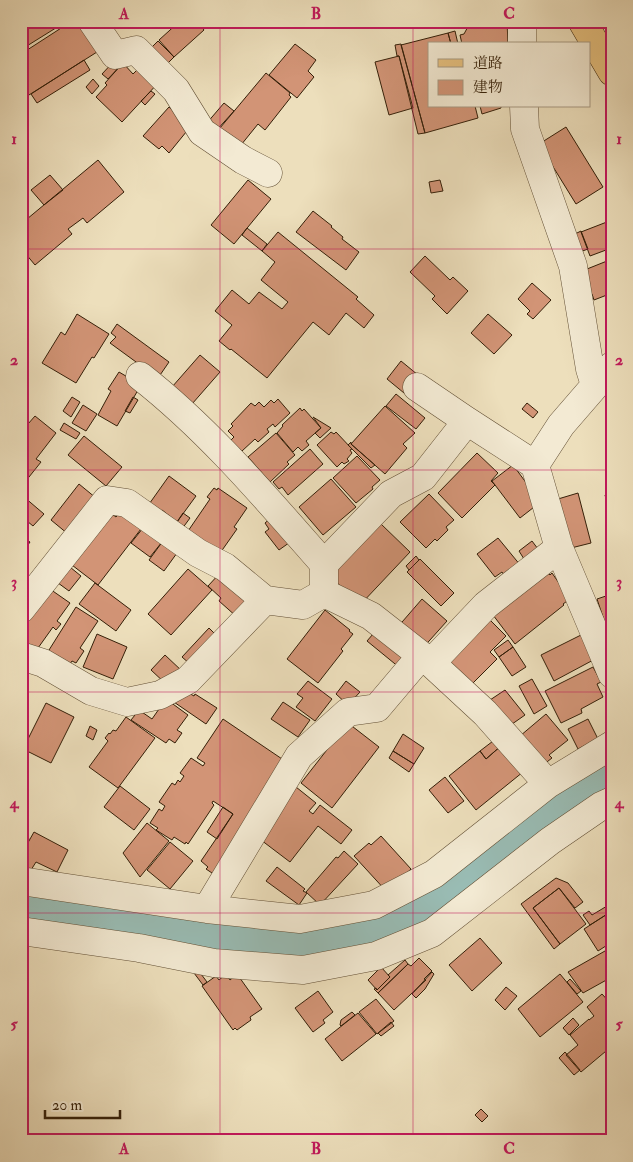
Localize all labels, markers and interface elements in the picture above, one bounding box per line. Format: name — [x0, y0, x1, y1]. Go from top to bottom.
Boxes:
text: A — [118, 4, 130, 24]
text: B — [311, 4, 321, 24]
text: C — [503, 4, 515, 24]
legend — [428, 42, 590, 108]
text: 道路 — [473, 54, 503, 73]
text: 建物 — [473, 78, 503, 97]
text: 1 — [11, 129, 17, 149]
text: 1 — [616, 129, 622, 149]
text: 2 — [10, 350, 18, 370]
text: 2 — [615, 350, 623, 370]
text: 3 — [11, 572, 17, 592]
text: 3 — [616, 572, 622, 592]
text: 4 — [9, 793, 20, 813]
text: 4 — [614, 793, 625, 813]
text: 5 — [10, 1014, 18, 1034]
text: 5 — [615, 1014, 623, 1034]
scale bar — [45, 1087, 120, 1119]
text: 20 m — [52, 1096, 82, 1115]
text: A — [118, 1139, 130, 1159]
text: B — [311, 1139, 321, 1159]
text: C — [503, 1139, 515, 1159]

